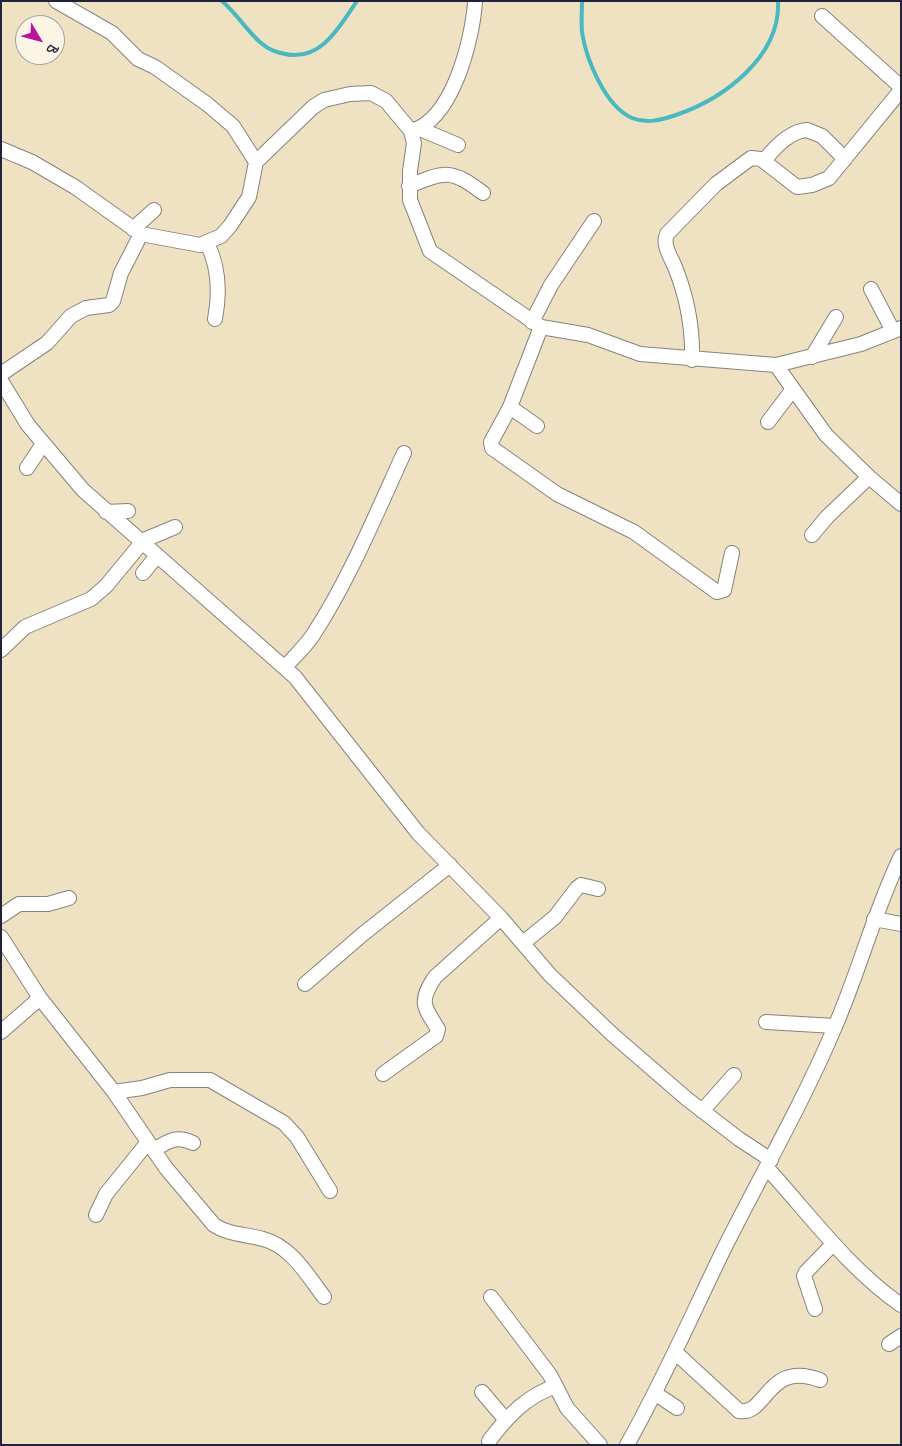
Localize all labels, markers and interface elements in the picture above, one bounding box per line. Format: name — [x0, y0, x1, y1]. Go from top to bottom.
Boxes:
north arrow — [15, 15, 65, 65]
text: B — [40, 39, 63, 59]

